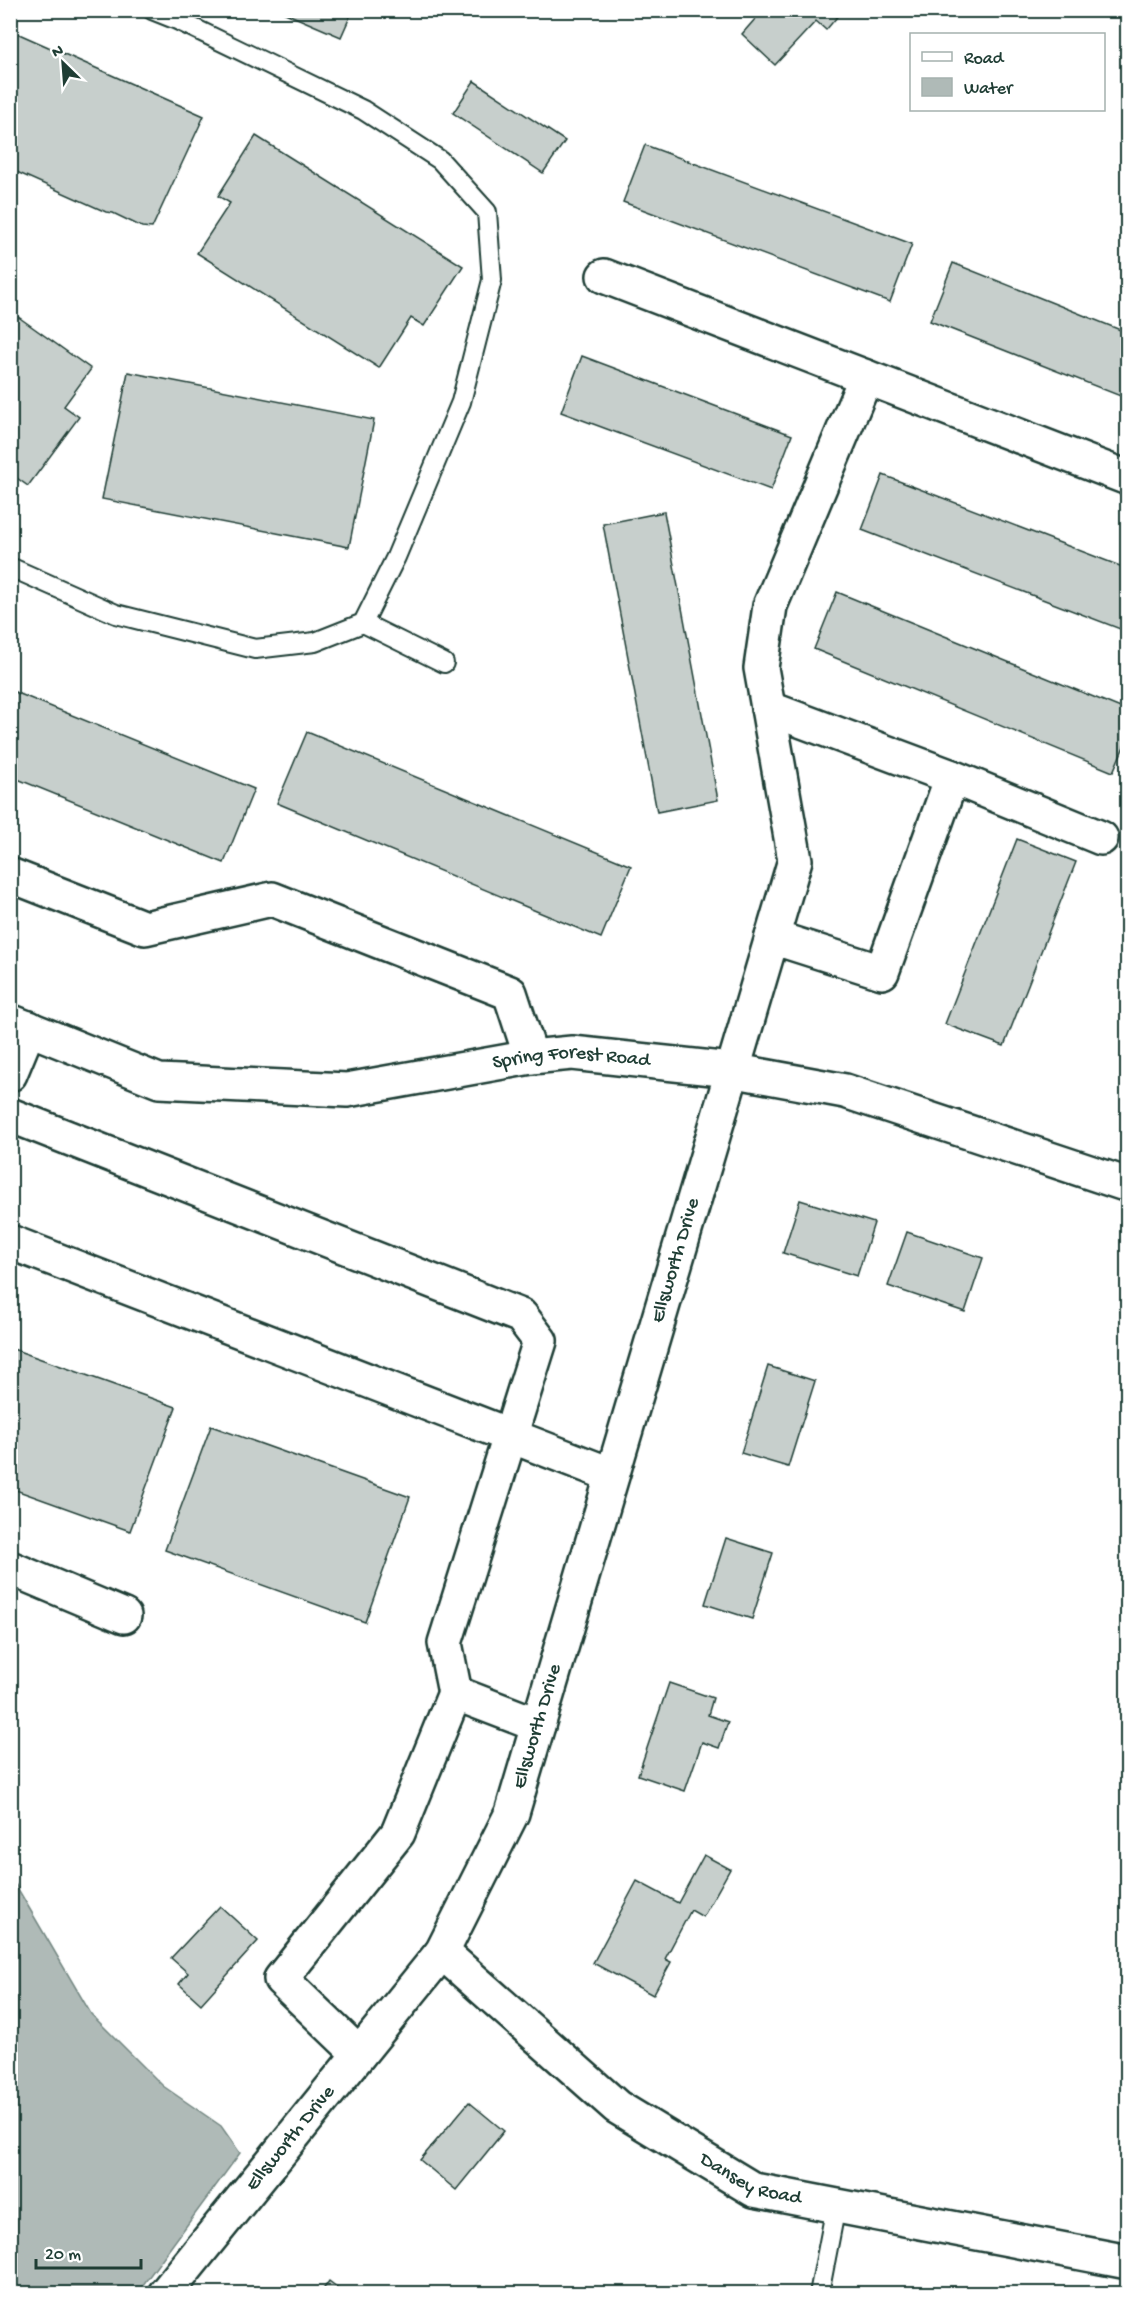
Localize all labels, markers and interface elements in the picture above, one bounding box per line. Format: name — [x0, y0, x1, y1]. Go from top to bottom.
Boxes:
north arrow — [33, 33, 93, 93]
legend — [910, 33, 1105, 111]
text: N — [49, 42, 67, 63]
text: Road — [964, 49, 1005, 70]
text: Water — [964, 79, 1014, 100]
street label: Spring Forest Road — [491, 1041, 653, 1075]
street label: Ellsworth Drive — [647, 1195, 706, 1326]
street label: Ellsworth Drive — [508, 1661, 567, 1792]
street label: Ellsworth Drive — [241, 2081, 341, 2196]
street label: Dansey Road — [693, 2147, 805, 2211]
scale bar — [36, 2232, 141, 2270]
text: 20 m — [45, 2245, 81, 2266]

